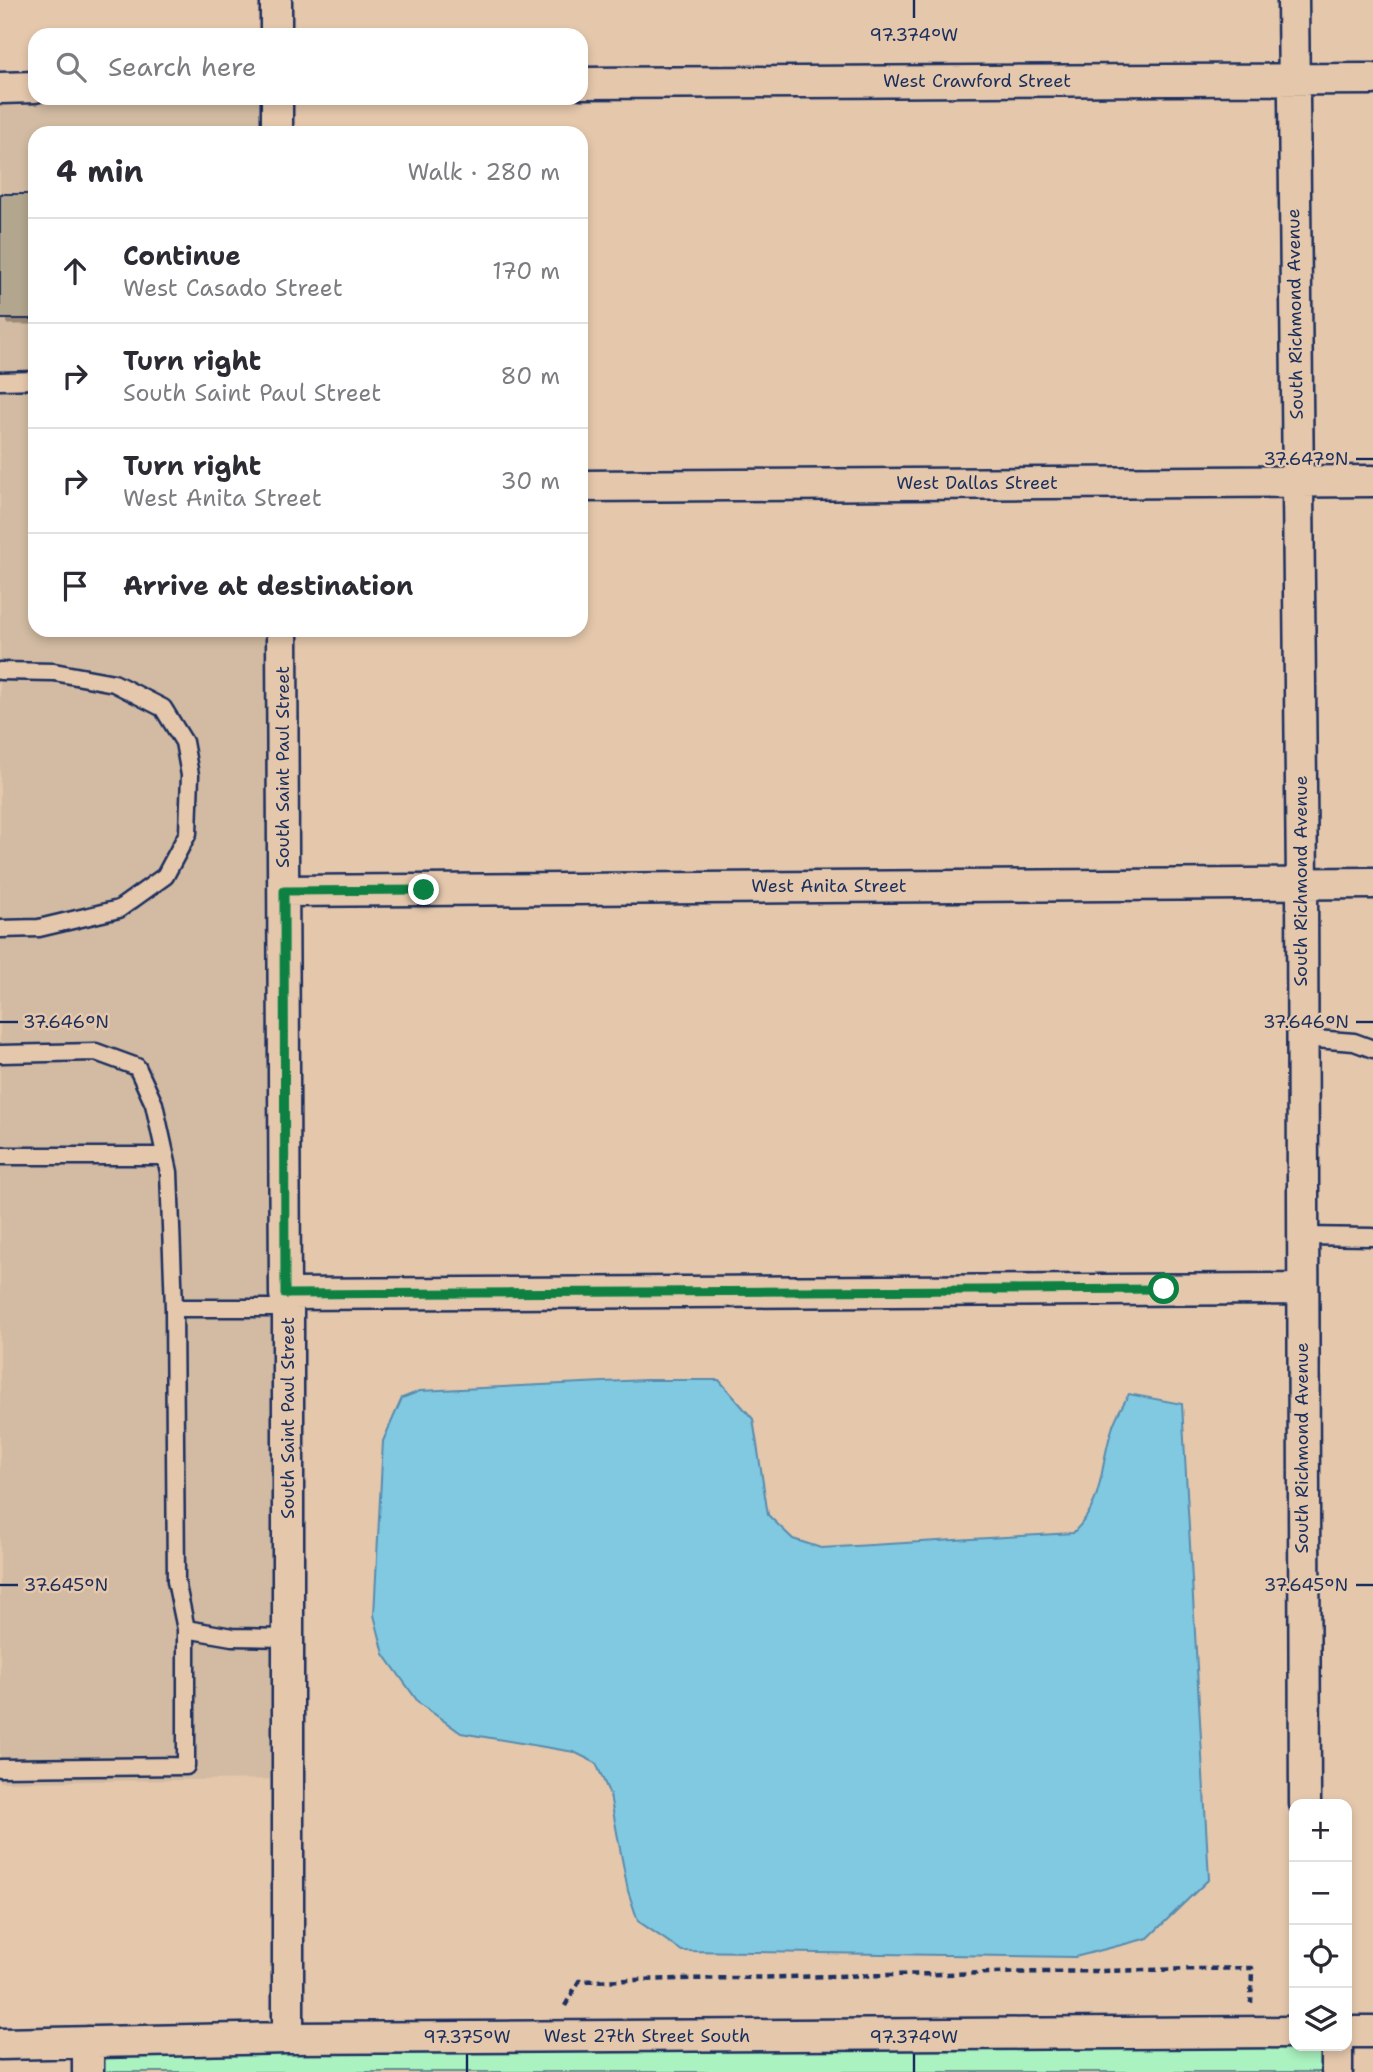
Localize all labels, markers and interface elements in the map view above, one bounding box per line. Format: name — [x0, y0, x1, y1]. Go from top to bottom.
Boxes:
text: 97.374°W — [870, 23, 958, 47]
search box — [28, 28, 588, 105]
icon: search — [52, 48, 90, 86]
text: Search here — [108, 49, 257, 84]
street label: West Crawford Street — [883, 69, 1071, 93]
text: 4 min — [56, 151, 143, 192]
text: Walk · 280 m — [407, 157, 560, 187]
street label: South Richmond Avenue — [1281, 208, 1309, 420]
text: Continue — [123, 238, 241, 273]
icon: ahead — [56, 252, 94, 290]
text: 170 m — [492, 256, 560, 286]
text: West Casado Street — [123, 273, 343, 303]
text: Turn right — [123, 343, 261, 378]
icon: right — [56, 357, 94, 395]
text: 80 m — [501, 361, 560, 391]
text: South Saint Paul Street — [123, 378, 381, 408]
text: 37.647°N — [1263, 447, 1349, 471]
text: Turn right — [123, 448, 261, 483]
icon: right — [56, 462, 94, 500]
text: 30 m — [501, 466, 560, 496]
street label: West Dallas Street — [896, 471, 1058, 495]
text: West Anita Street — [123, 483, 322, 513]
icon: arrive — [56, 567, 94, 605]
text: Arrive at destination — [123, 568, 413, 603]
street label: South Saint Paul Street — [271, 666, 295, 868]
street label: South Richmond Avenue — [1289, 775, 1313, 987]
route end — [408, 874, 439, 905]
street label: West Anita Street — [751, 874, 907, 898]
text: 37.646°N — [23, 1010, 109, 1034]
text: 37.646°N — [1263, 1010, 1349, 1034]
route start — [1148, 1273, 1179, 1304]
street label: South Saint Paul Street — [276, 1317, 300, 1519]
street label: South Richmond Avenue — [1290, 1342, 1314, 1554]
text: 37.645°N — [24, 1573, 108, 1597]
text: 37.645°N — [1264, 1573, 1348, 1597]
map controls — [1289, 1799, 1352, 2051]
button: + — [1289, 1799, 1352, 1862]
button: − — [1289, 1862, 1352, 1925]
button: locate — [1289, 1925, 1352, 1988]
button: layers — [1289, 1988, 1352, 2051]
street label: West 27th Street South — [544, 2024, 750, 2048]
text: 97.375°W — [423, 2025, 511, 2049]
text: 97.374°W — [870, 2025, 958, 2049]

